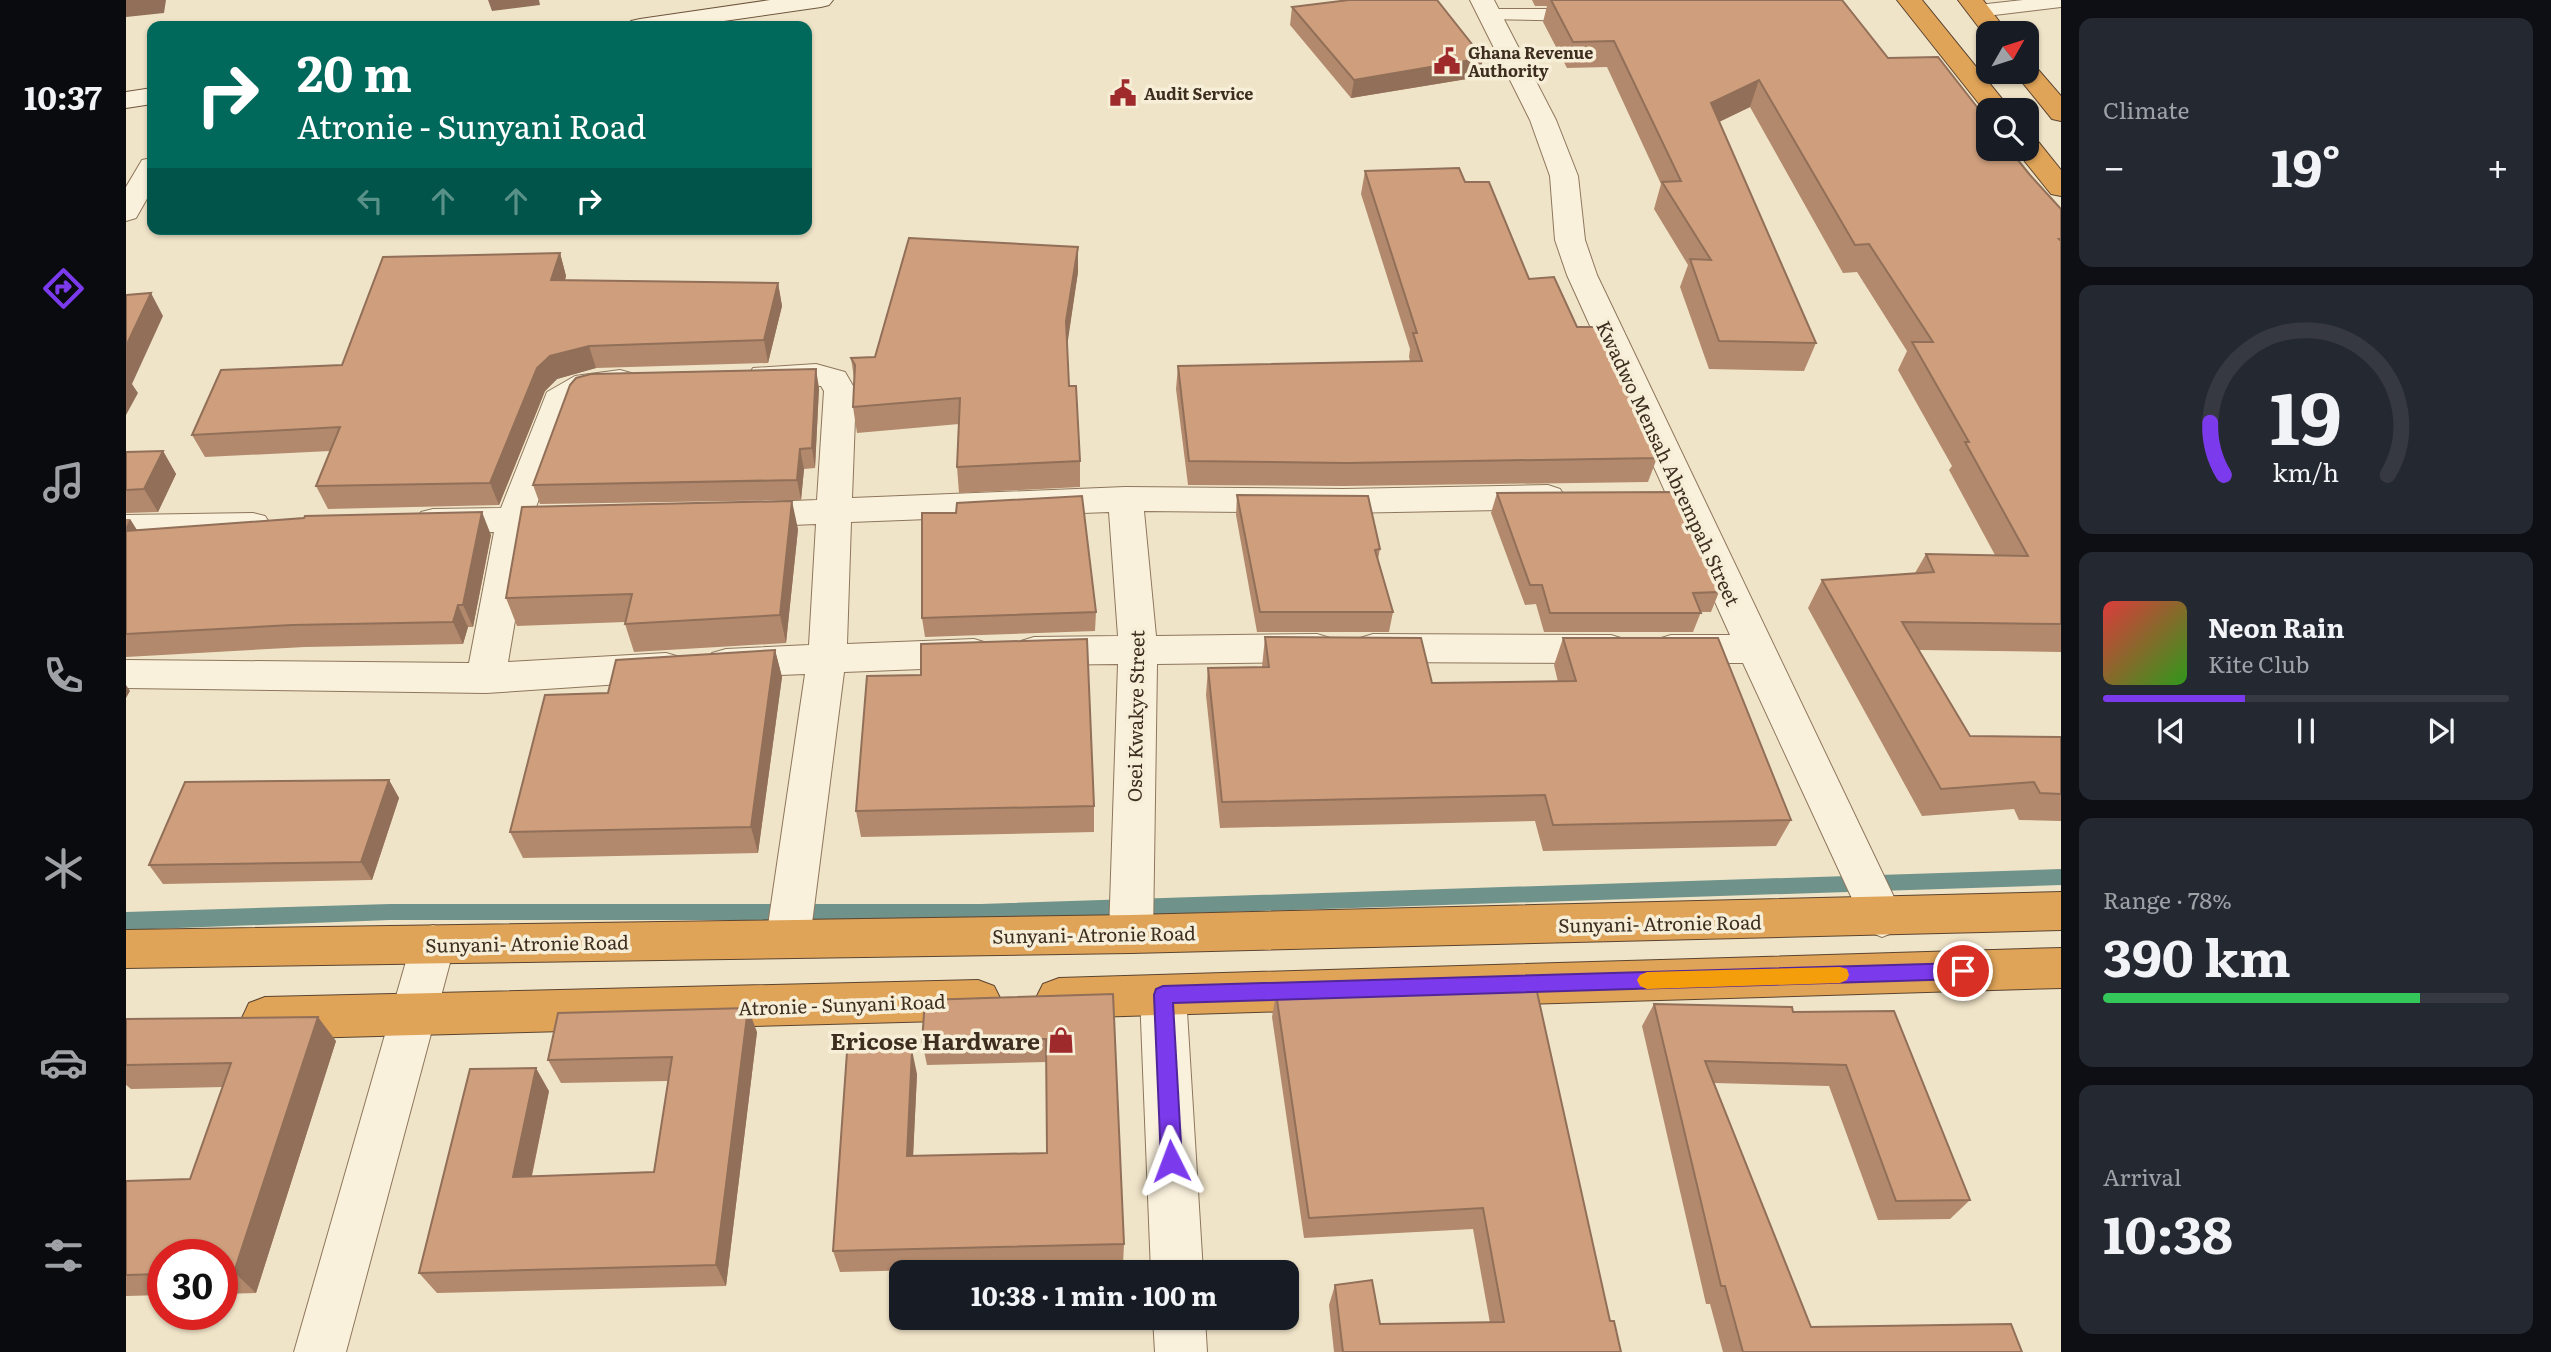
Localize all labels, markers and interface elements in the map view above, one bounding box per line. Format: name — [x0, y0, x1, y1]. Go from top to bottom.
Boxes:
north arrow — [1976, 21, 2039, 84]
map controls — [1976, 21, 2039, 161]
text: 20 m — [297, 34, 412, 107]
place label: Ghana Revenue Authority — [1468, 40, 1593, 82]
public building icon: Ghana Revenue Authority — [1432, 46, 1462, 76]
icon: right — [182, 49, 273, 140]
text: 10:37 — [24, 72, 102, 120]
public building icon: Audit Service — [1108, 78, 1138, 108]
place label: Audit Service — [1144, 81, 1253, 105]
text: Climate — [2103, 92, 2189, 126]
button: search — [1976, 98, 2039, 161]
text: Atronie - Sunyani Road — [297, 101, 646, 149]
text: 19° — [2271, 126, 2341, 203]
text: − — [2103, 136, 2125, 193]
text: + — [2487, 136, 2509, 193]
icon: left — [351, 182, 389, 220]
icon: ahead — [424, 182, 462, 220]
icon: ahead — [497, 182, 535, 220]
icon: right — [570, 182, 608, 220]
icon: directions — [39, 264, 88, 313]
street label: Kwadwo Mensah Abrempah Street — [1590, 316, 1748, 611]
text: 19 — [2270, 360, 2342, 468]
text: km/h — [2273, 453, 2339, 490]
icon: music — [39, 458, 88, 507]
text: Neon Rain — [2208, 607, 2345, 646]
street label: Osei Kwakye Street — [1119, 629, 1151, 802]
text: Kite Club — [2208, 646, 2309, 680]
icon: phone — [39, 651, 88, 700]
icon: previous — [2152, 712, 2190, 750]
icon: pause — [2287, 712, 2325, 750]
icon: next — [2422, 712, 2460, 750]
icon: climate — [39, 844, 88, 893]
text: Range · 78% — [2103, 882, 2232, 916]
street label: Sunyani- Atronie Road — [1558, 907, 1762, 939]
text: 390 km — [2103, 916, 2291, 993]
street label: Sunyani- Atronie Road — [992, 918, 1196, 950]
street label: Sunyani- Atronie Road — [425, 927, 629, 959]
pin — [1933, 941, 1993, 1001]
icon: arrive — [1944, 952, 1982, 990]
street label: Atronie - Sunyani Road — [738, 986, 947, 1022]
place label: Ericose Hardware — [830, 1023, 1040, 1057]
shop icon: Ericose Hardware — [1046, 1025, 1076, 1055]
icon: car — [39, 1038, 88, 1087]
position arrow — [1134, 1124, 1208, 1198]
text: Arrival — [2103, 1159, 2182, 1193]
text: 10:38 — [2103, 1193, 2233, 1270]
icon: filters — [39, 1231, 88, 1280]
speed limit sign: 30 — [147, 1239, 238, 1330]
text: 10:38 · 1 min · 100 m — [971, 1275, 1217, 1314]

